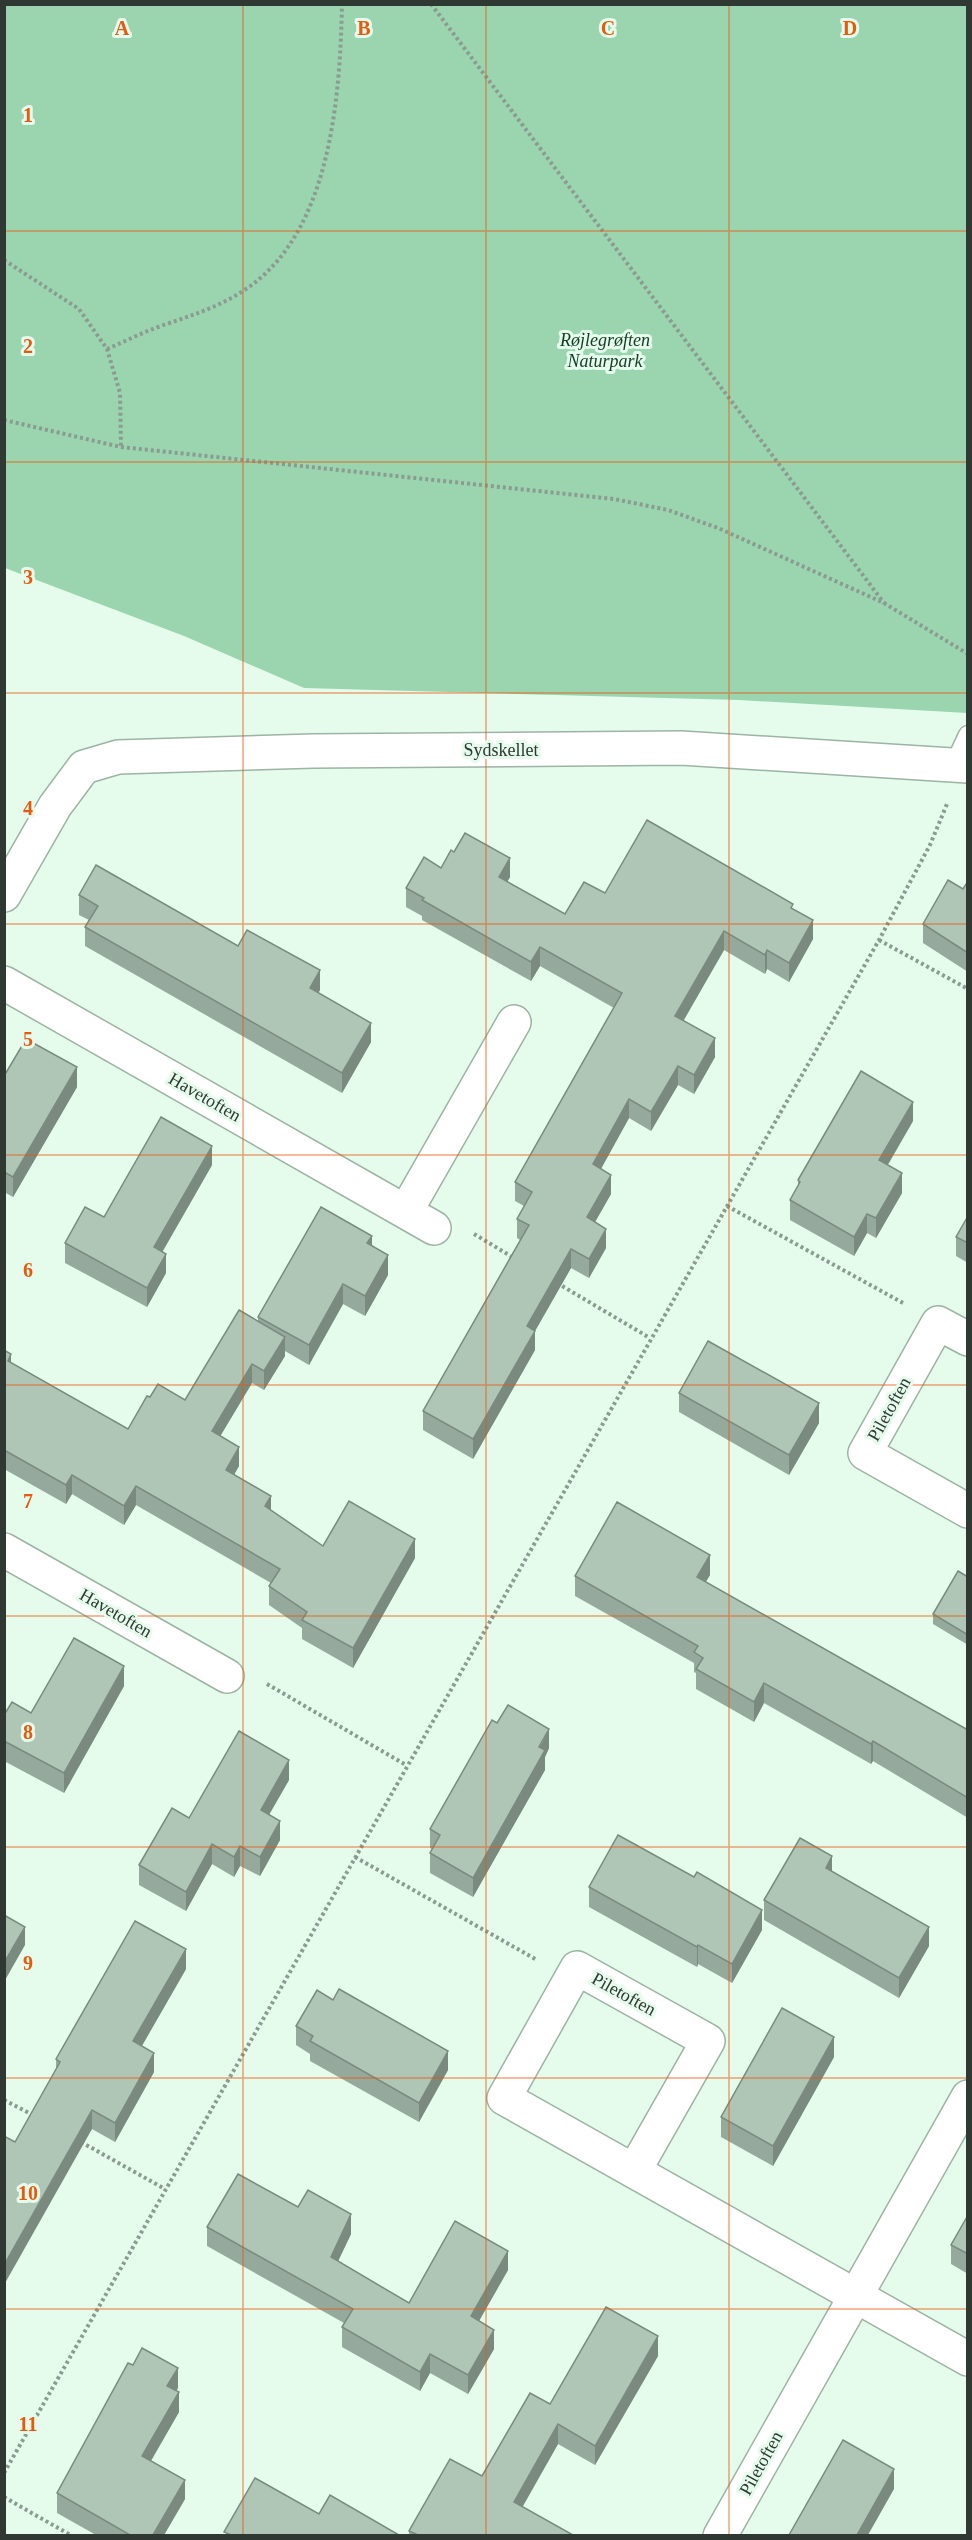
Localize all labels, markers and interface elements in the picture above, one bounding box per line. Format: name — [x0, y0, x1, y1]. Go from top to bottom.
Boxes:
text: A — [115, 17, 130, 39]
text: B — [357, 17, 371, 39]
text: C — [601, 17, 615, 39]
text: D — [843, 17, 857, 39]
text: 1 — [23, 104, 33, 126]
park label: Røjlegrøften Naturpark — [559, 330, 650, 371]
text: 2 — [23, 335, 33, 357]
text: 3 — [23, 566, 33, 588]
street label: Sydskellet — [464, 740, 539, 760]
text: 4 — [23, 797, 33, 819]
text: 5 — [23, 1028, 33, 1050]
street label: Havetoften — [165, 1068, 245, 1126]
text: 6 — [23, 1259, 33, 1281]
street label: Piletoften — [863, 1374, 915, 1444]
text: 7 — [23, 1490, 33, 1512]
street label: Havetoften — [76, 1584, 156, 1642]
text: 8 — [23, 1721, 33, 1743]
text: 9 — [23, 1952, 33, 1974]
street label: Piletoften — [589, 1968, 659, 2020]
text: 10 — [18, 2182, 38, 2204]
text: 11 — [19, 2413, 37, 2435]
street label: Piletoften — [735, 2428, 787, 2498]

